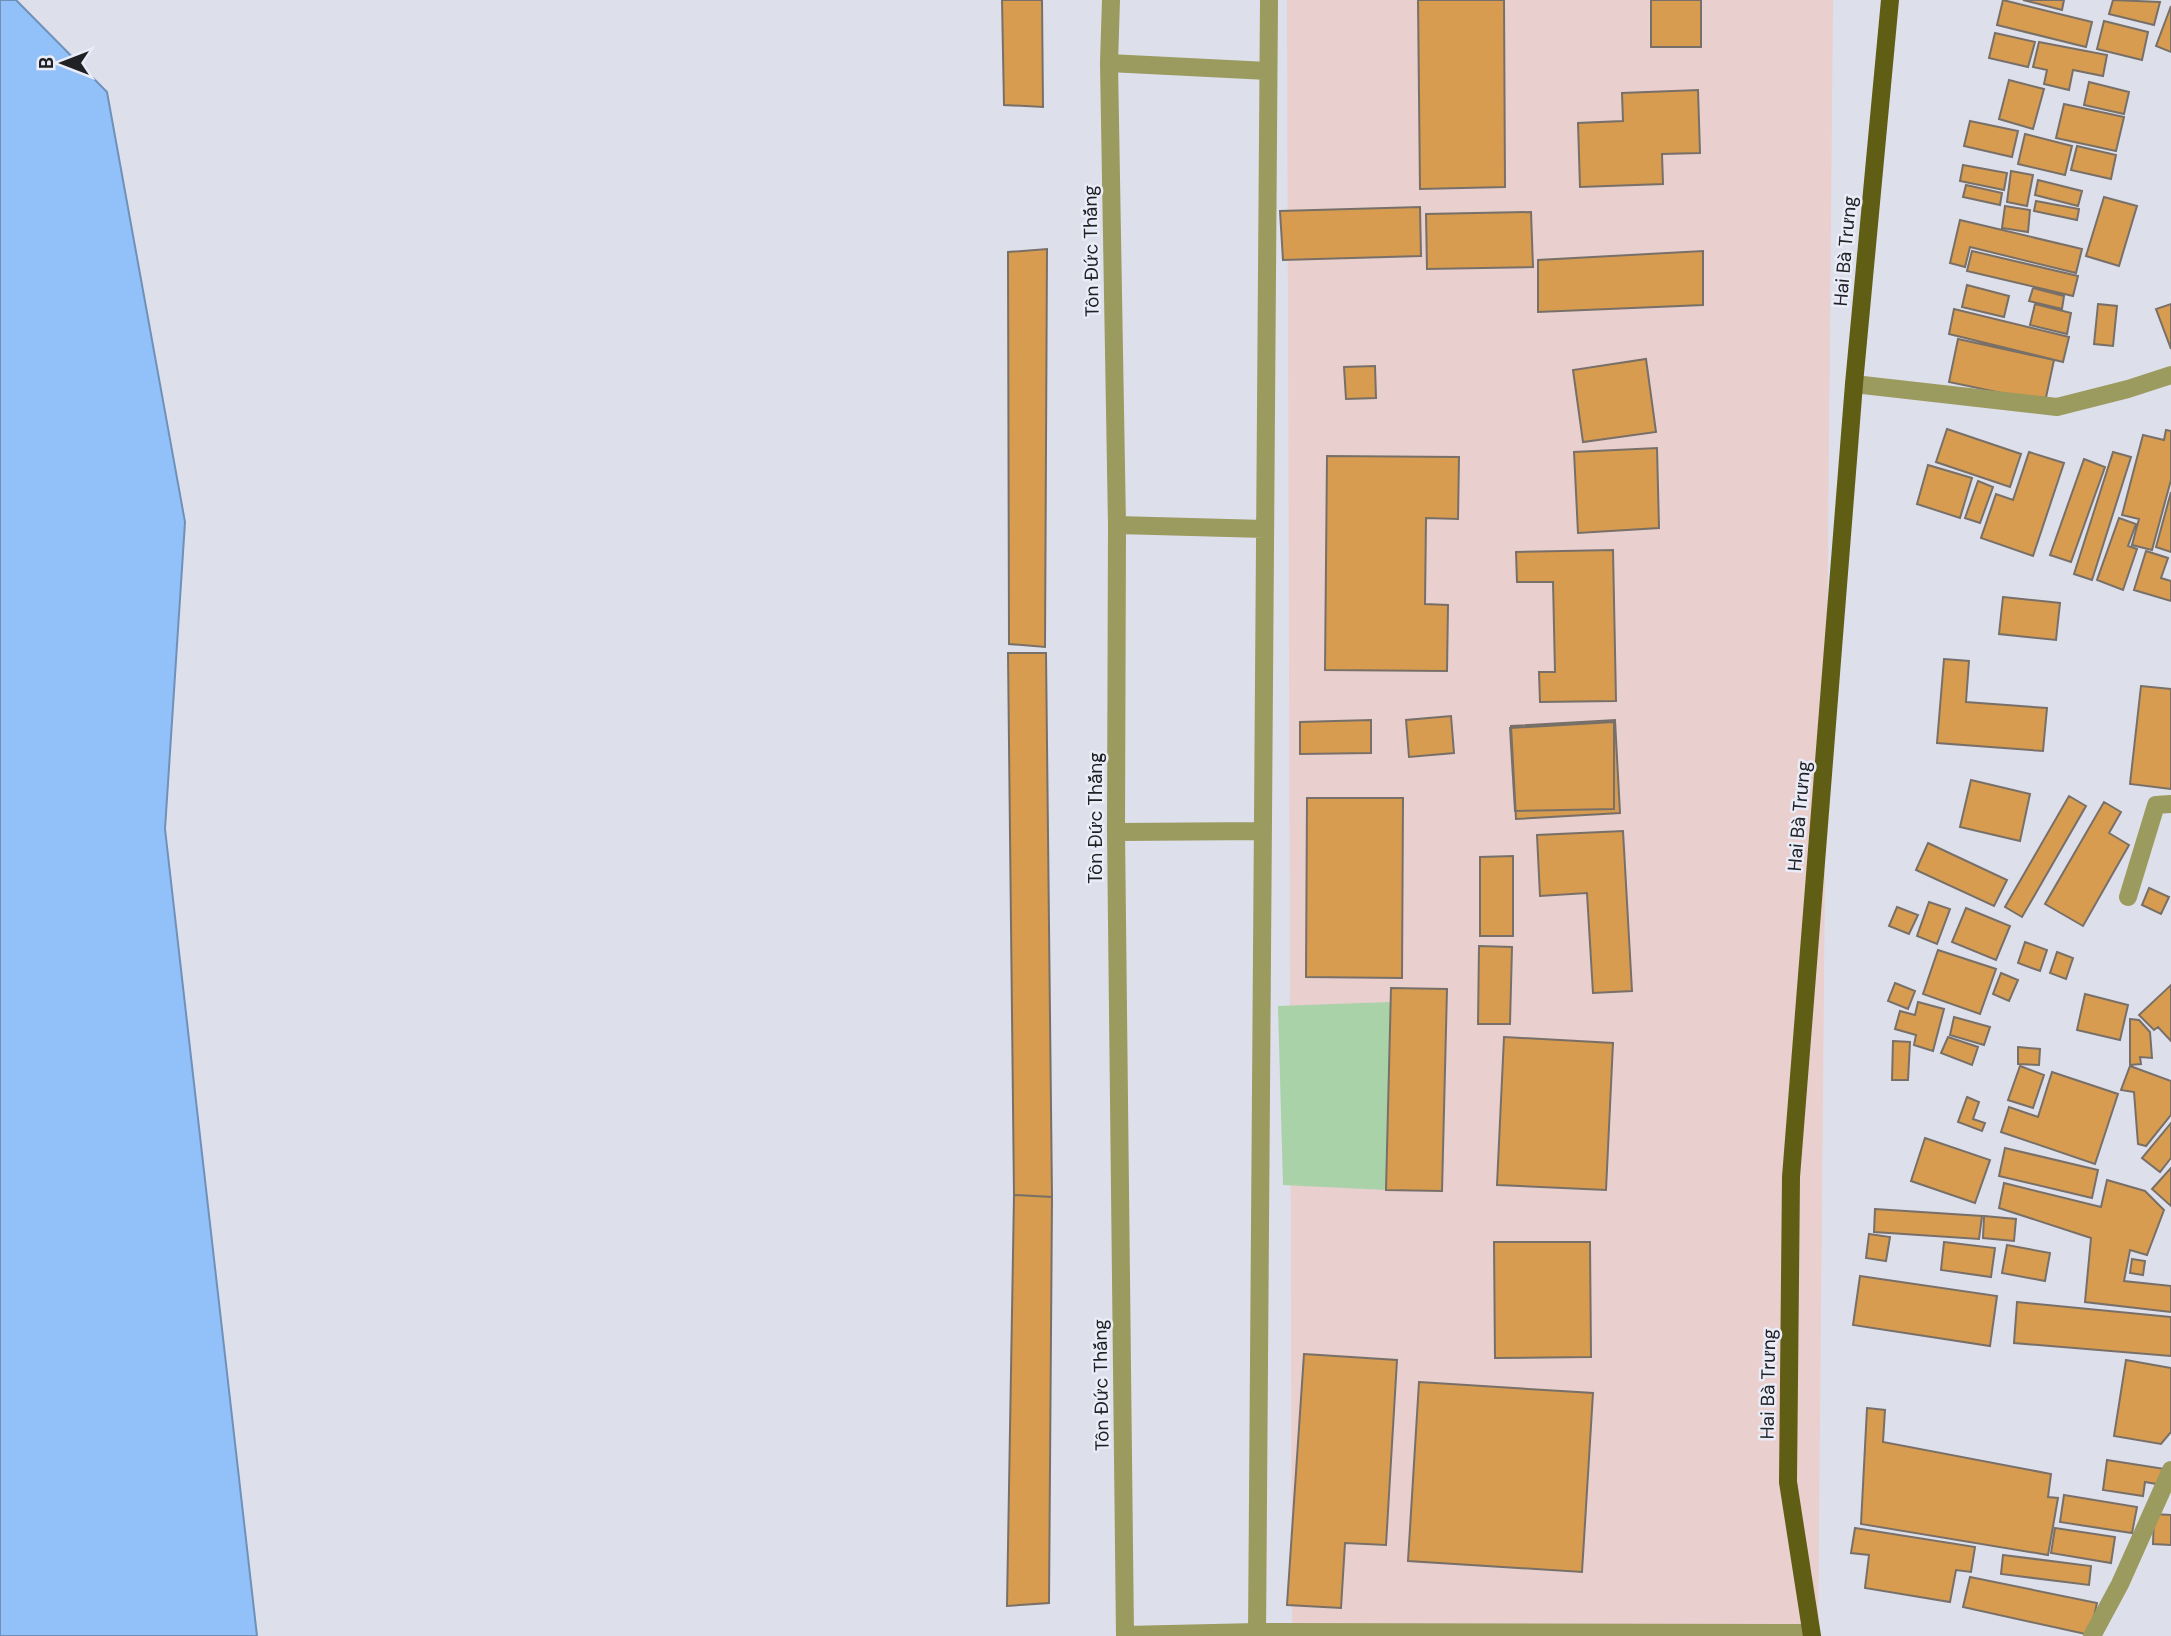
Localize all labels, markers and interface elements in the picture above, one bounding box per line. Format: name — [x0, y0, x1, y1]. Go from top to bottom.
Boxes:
north arrow — [28, 28, 98, 98]
text: B — [34, 57, 59, 69]
street label: Tôn Đức Thắng — [1077, 185, 1105, 317]
street label: Hai Bà Trưng — [1828, 194, 1862, 307]
street label: Tôn Đức Thắng — [1083, 752, 1108, 884]
street label: Hai Bà Trưng — [1782, 759, 1816, 872]
street label: Tôn Đức Thắng — [1087, 1319, 1115, 1451]
street label: Hai Bà Trưng — [1755, 1328, 1781, 1439]

